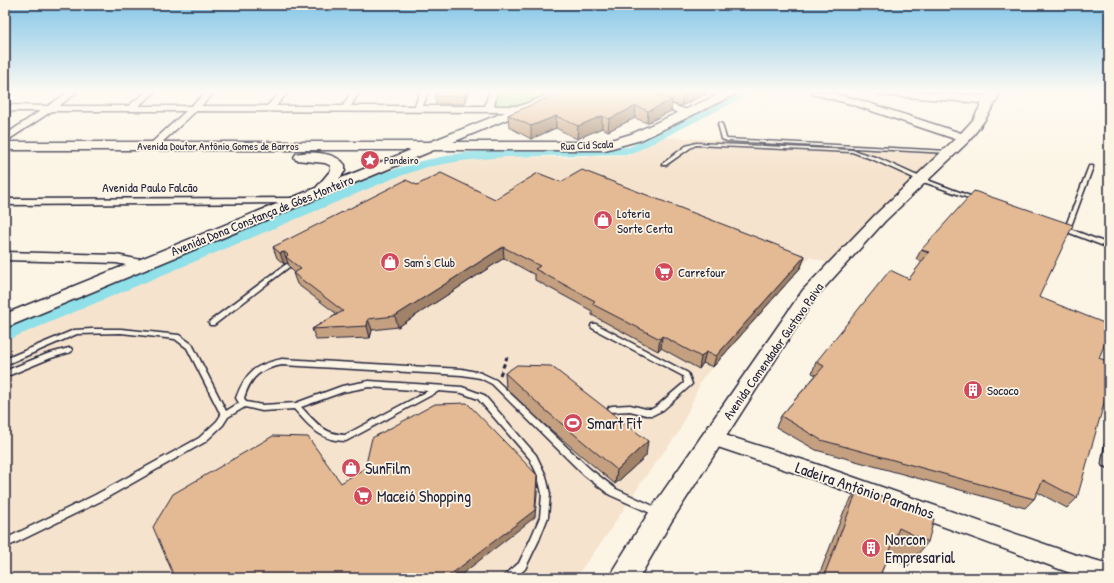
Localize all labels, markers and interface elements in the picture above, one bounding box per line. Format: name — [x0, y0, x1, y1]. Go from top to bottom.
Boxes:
street label: Rua Cid Scala — [560, 137, 614, 153]
street label: Avenida Doutor Antônio Gomes de Barros — [137, 139, 299, 153]
place icon: Pandeiro — [359, 149, 381, 171]
place label: Pandeiro — [384, 153, 419, 167]
street label: Avenida Dona Constança de Góes Monteiro — [168, 170, 356, 260]
street label: Avenida Paulo Falcão — [102, 178, 198, 196]
place label: Loteria Sorte Certa — [617, 204, 673, 237]
shop icon: Loteria Sorte Certa — [592, 209, 614, 231]
shop icon: Sam's Club — [379, 251, 401, 273]
place label: Sam's Club — [404, 253, 455, 271]
supermarket icon: Carrefour — [653, 261, 675, 283]
place label: Carrefour — [678, 263, 726, 281]
street label: Avenida Comendador Gustavo Paiva — [719, 279, 827, 423]
building icon: Sococo — [962, 379, 984, 401]
place label: Sococo — [987, 381, 1019, 399]
sports icon: Smart Fit — [562, 412, 584, 434]
place label: Smart Fit — [587, 412, 642, 434]
street label: Ladeira Antônio Paranhos — [793, 456, 937, 524]
shop icon: SunFilm — [340, 457, 362, 479]
place label: SunFilm — [365, 457, 411, 479]
supermarket icon: Maceió Shopping — [352, 485, 374, 507]
place label: Maceió Shopping — [377, 485, 471, 507]
place label: Norcon Empresarial — [885, 528, 956, 568]
building icon: Norcon Empresarial — [860, 537, 882, 559]

